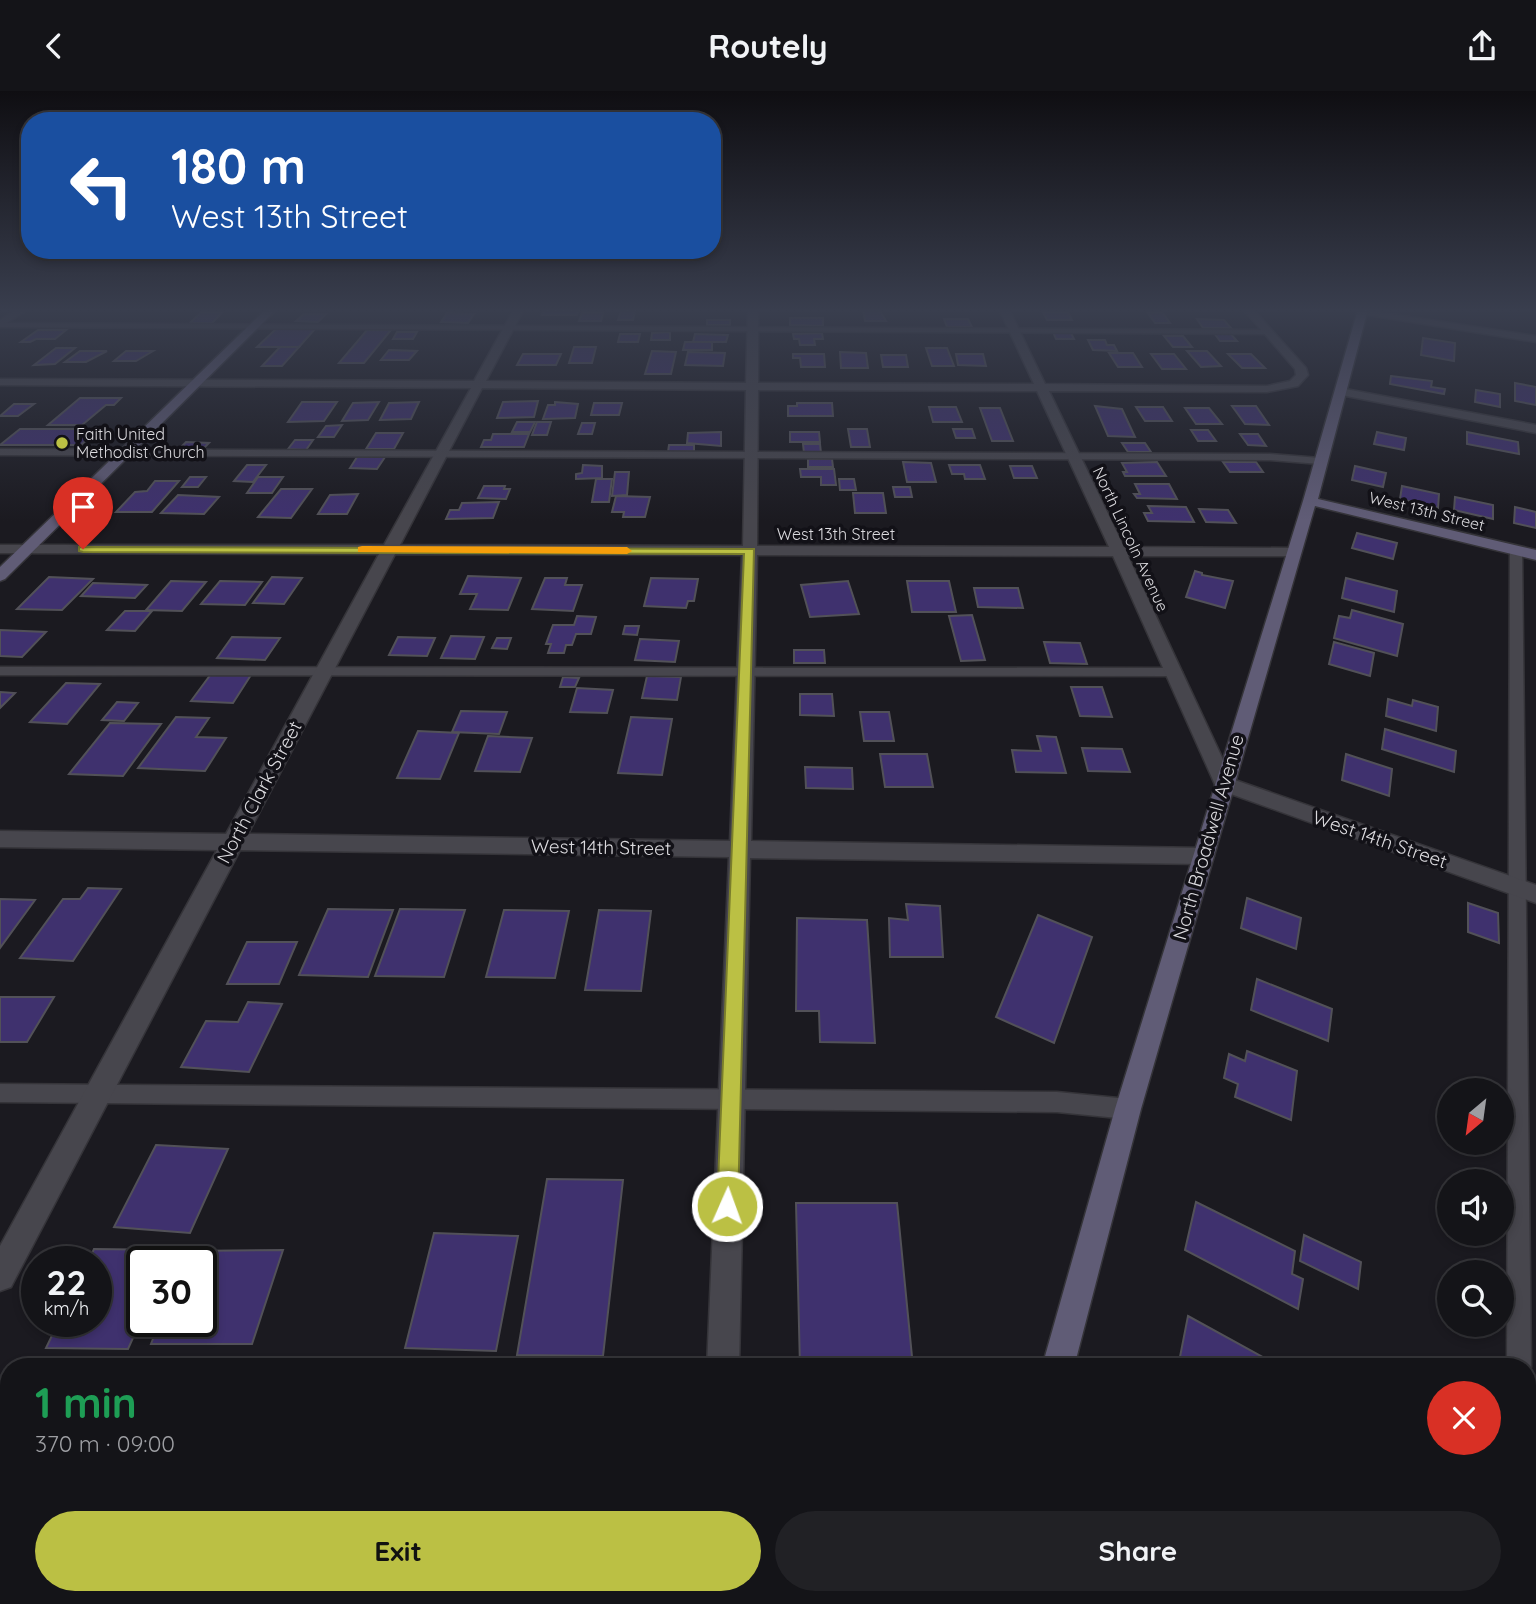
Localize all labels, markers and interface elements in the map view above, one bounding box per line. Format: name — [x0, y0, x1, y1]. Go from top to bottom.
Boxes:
text: Routely — [708, 26, 828, 66]
icon: back — [35, 27, 73, 65]
icon: share — [1463, 27, 1501, 65]
text: 180 m — [171, 135, 306, 196]
icon: left — [56, 140, 147, 231]
text: West 13th Street — [171, 196, 408, 236]
place label: Faith United Methodist Church — [76, 424, 205, 462]
marker: Faith United Methodist Church — [54, 435, 70, 451]
street label: North Lincoln Avenue — [1089, 463, 1173, 615]
pin — [53, 477, 113, 549]
street label: West 13th Street — [1367, 487, 1487, 535]
icon: arrive — [64, 488, 102, 526]
street label: West 13th Street — [777, 524, 895, 544]
street label: North Clark Street — [211, 717, 307, 867]
street label: North Broadwell Avenue — [1167, 731, 1249, 943]
street label: West 14th Street — [1310, 805, 1450, 873]
street label: West 14th Street — [531, 834, 671, 860]
north arrow — [1437, 1078, 1514, 1155]
map controls — [1437, 1078, 1514, 1337]
position arrow — [690, 1169, 764, 1243]
button: sound — [1437, 1169, 1514, 1246]
speed limit sign: 30 — [126, 1246, 217, 1337]
text: 22 — [47, 1260, 86, 1304]
button: search — [1437, 1260, 1514, 1337]
text: km/h — [44, 1297, 89, 1320]
text: 1 min — [35, 1376, 137, 1429]
button: close — [1427, 1381, 1501, 1455]
text: 370 m · 09:00 — [35, 1429, 175, 1458]
button: Exit — [35, 1511, 761, 1591]
button: Share — [775, 1511, 1501, 1591]

